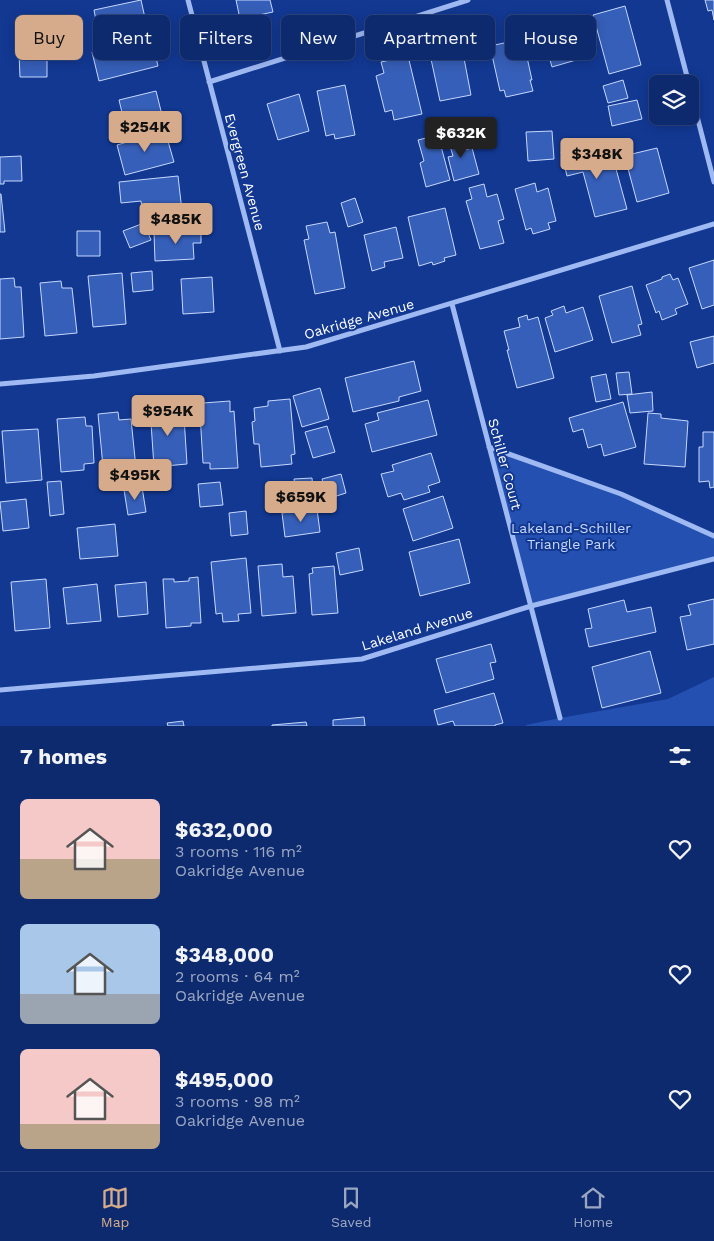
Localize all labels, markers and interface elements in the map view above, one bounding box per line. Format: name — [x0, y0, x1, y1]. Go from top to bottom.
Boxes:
chip: Buy — [15, 15, 83, 60]
chip: Rent — [93, 15, 170, 60]
chip: Filters — [180, 15, 271, 60]
chip: New — [281, 15, 355, 60]
chip: Apartment — [365, 15, 495, 60]
chip: House — [505, 15, 596, 60]
map controls — [649, 75, 699, 125]
button: layers — [649, 75, 699, 125]
pin: $254K — [110, 110, 180, 153]
street label: Evergreen Avenue — [222, 112, 268, 232]
pin: $632K — [426, 116, 496, 159]
text: $254K — [120, 117, 170, 136]
text: $632K — [436, 123, 486, 142]
pin: $348K — [562, 138, 632, 180]
text: $348K — [571, 144, 623, 163]
pin: $485K — [141, 202, 211, 245]
text: $485K — [150, 209, 202, 228]
street label: Oakridge Avenue — [302, 296, 416, 342]
pin: $954K — [133, 394, 203, 437]
text: $954K — [143, 401, 193, 420]
street label: Schiller Court — [485, 417, 525, 512]
pin: $495K — [100, 458, 170, 501]
text: $495K — [110, 465, 160, 484]
pin: $659K — [266, 480, 336, 523]
text: $659K — [276, 487, 326, 506]
park label: Lakeland-Schiller Triangle Park — [511, 520, 631, 552]
street label: Lakeland Avenue — [359, 604, 475, 654]
icon: filters — [666, 742, 694, 770]
text: 7 homes — [20, 744, 107, 769]
text: $632,000 — [175, 817, 273, 842]
icon: home — [60, 819, 120, 879]
icon: heart — [666, 835, 694, 863]
text: 3 rooms · 116 m² — [175, 842, 302, 861]
text: Oakridge Avenue — [175, 861, 305, 880]
text: $348,000 — [175, 942, 274, 967]
icon: home — [60, 944, 120, 1004]
icon: heart — [666, 960, 694, 988]
text: 2 rooms · 64 m² — [175, 967, 300, 986]
text: Oakridge Avenue — [175, 986, 305, 1005]
text: $495,000 — [175, 1067, 274, 1092]
icon: home — [60, 1069, 120, 1129]
icon: heart — [666, 1085, 694, 1113]
text: 3 rooms · 98 m² — [175, 1092, 300, 1111]
text: Oakridge Avenue — [175, 1111, 305, 1130]
tab: Map — [101, 1184, 129, 1230]
tab: Saved — [331, 1184, 372, 1230]
tab: Home — [573, 1184, 613, 1230]

